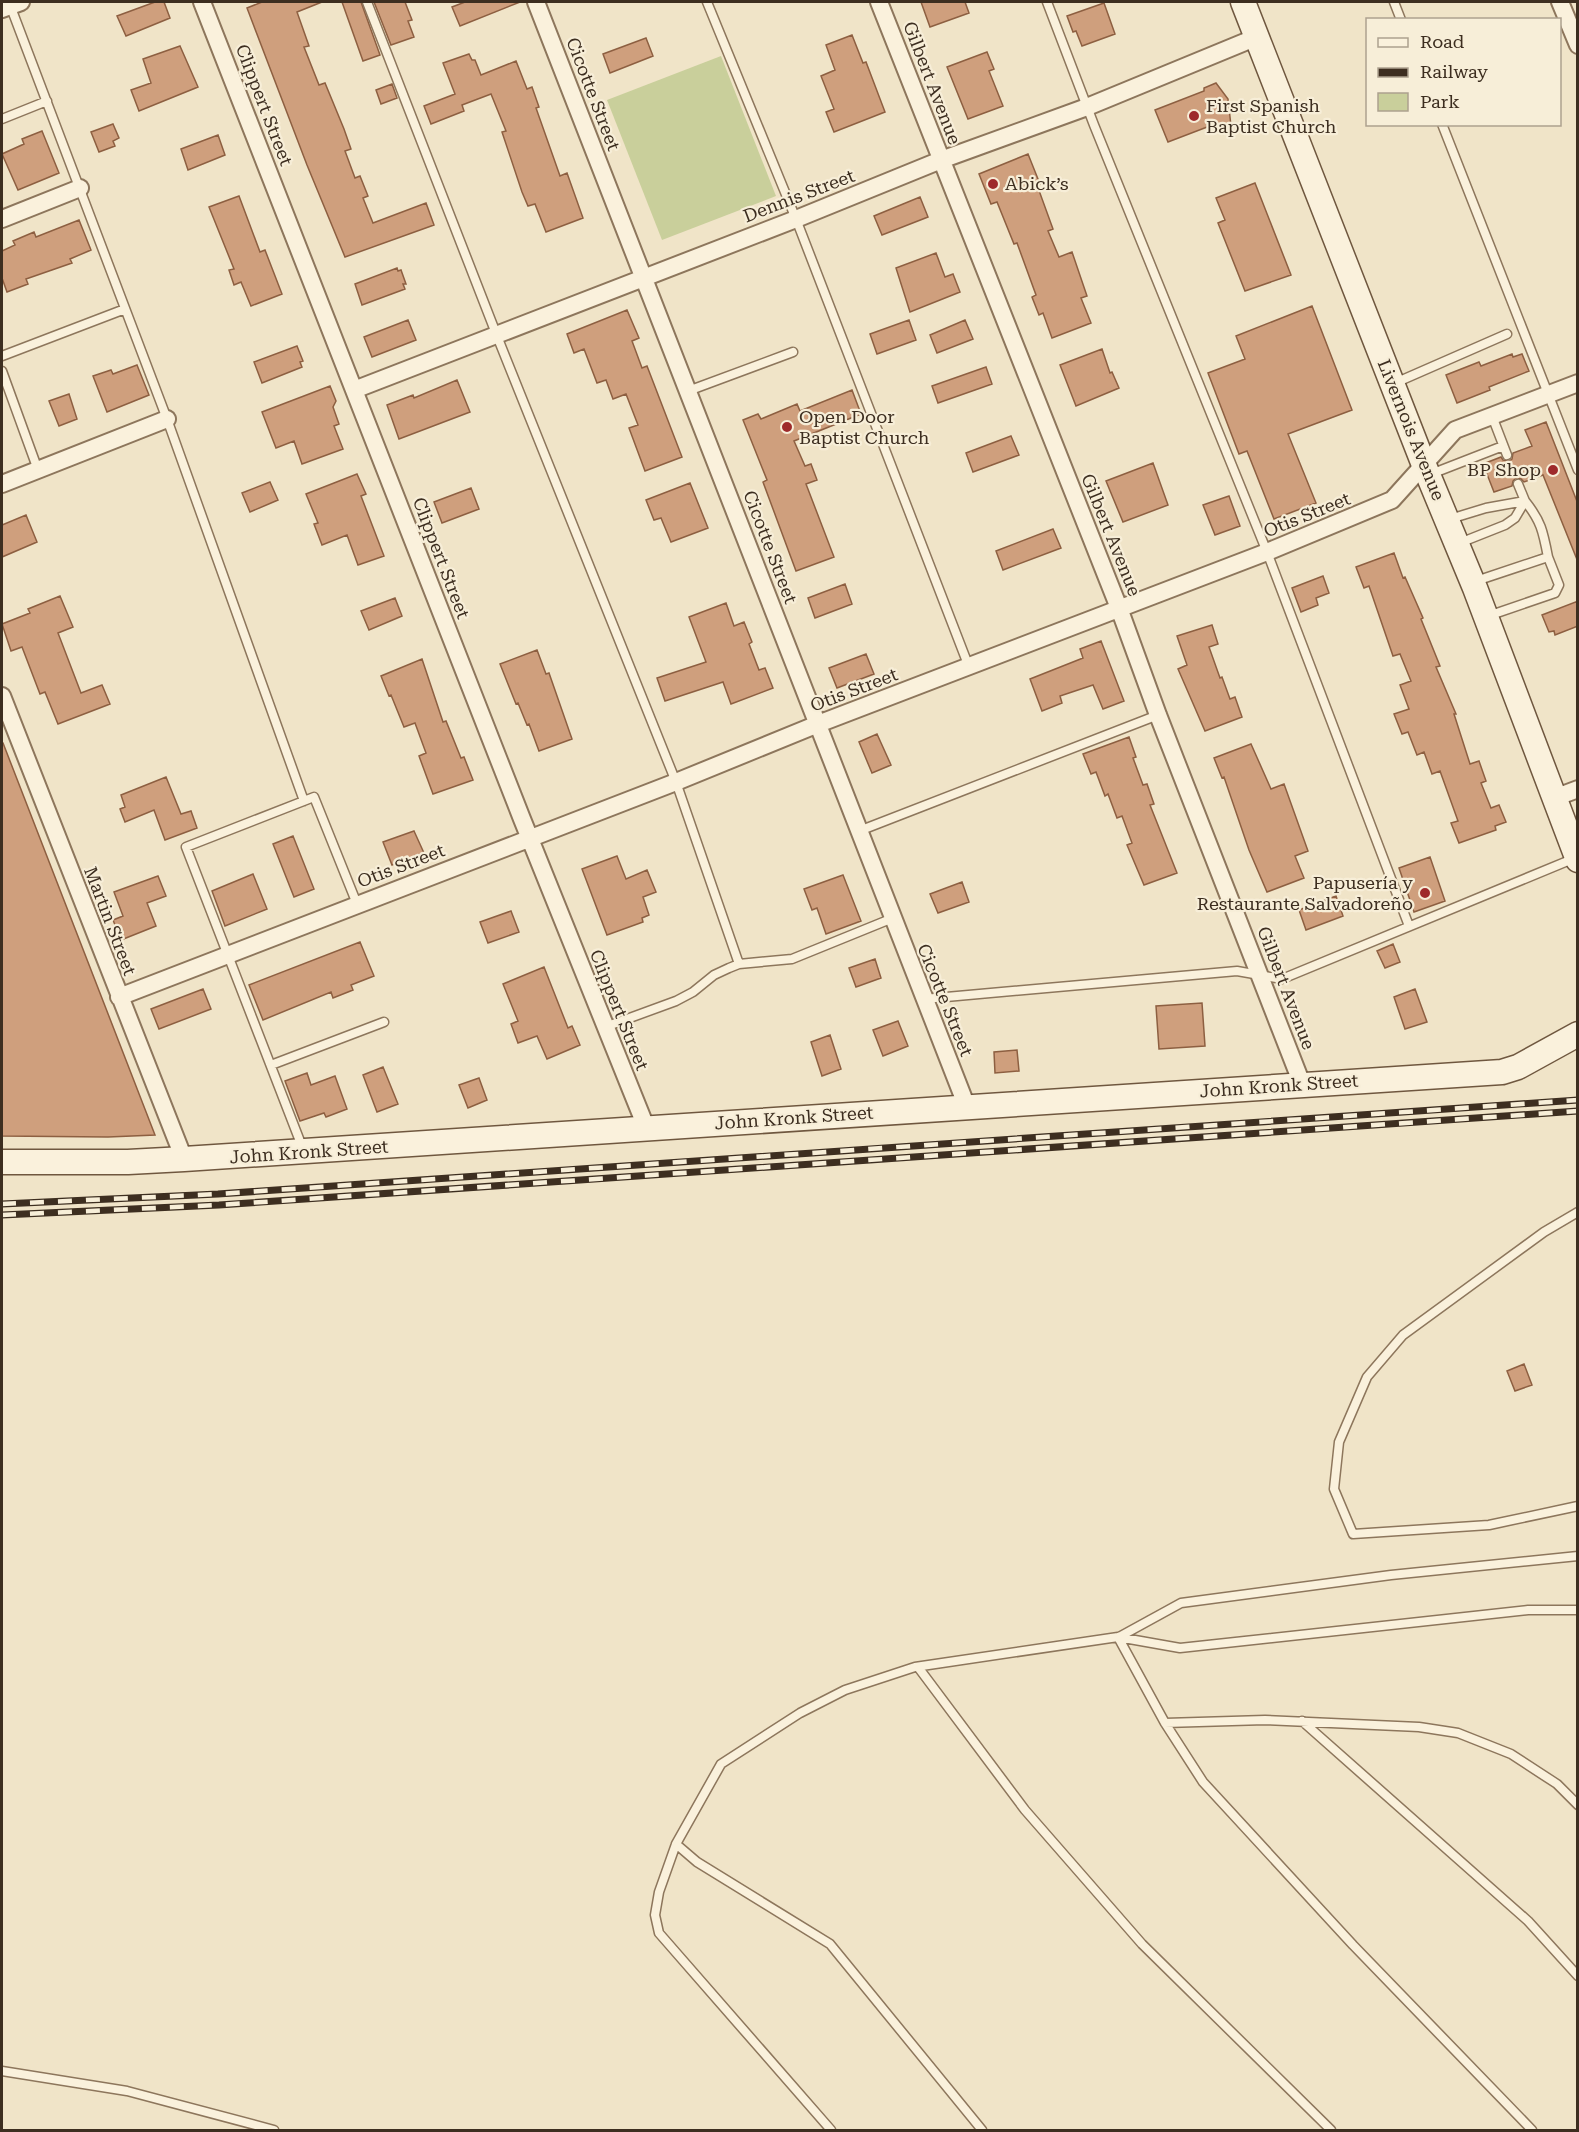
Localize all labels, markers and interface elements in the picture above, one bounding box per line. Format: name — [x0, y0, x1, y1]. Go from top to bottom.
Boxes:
street label: Gilbert Avenue — [899, 18, 966, 147]
legend — [1366, 18, 1561, 126]
text: Road — [1420, 31, 1465, 52]
street label: Cicotte Street — [562, 34, 625, 154]
street label: Clippert Street — [232, 41, 297, 169]
text: Railway — [1420, 61, 1488, 82]
text: Park — [1420, 91, 1460, 112]
place label: First Spanish Baptist Church — [1206, 95, 1337, 137]
marker: First Spanish Baptist Church — [1187, 109, 1201, 123]
street label: Dennis Street — [740, 165, 858, 226]
place label: Abick’s — [1005, 173, 1068, 194]
marker: Abick’s — [986, 177, 1000, 191]
street label: Livernois Avenue — [1374, 356, 1449, 504]
place label: Open Door Baptist Church — [799, 406, 930, 448]
marker: Open Door Baptist Church — [780, 420, 794, 434]
place label: BP Shop — [1467, 459, 1541, 480]
marker: BP Shop — [1546, 463, 1560, 477]
street label: Gilbert Avenue — [1077, 471, 1146, 599]
street label: Cicotte Street — [739, 487, 802, 607]
street label: Otis Street — [1260, 488, 1354, 541]
street label: Clippert Street — [409, 494, 474, 622]
street label: Otis Street — [807, 663, 901, 716]
street label: Otis Street — [354, 839, 448, 892]
street label: Martin Street — [80, 864, 141, 978]
place label: Papusería y Restaurante Salvadoreño — [1197, 872, 1413, 914]
marker: Papusería y Restaurante Salvadoreño — [1418, 886, 1432, 900]
street label: Gilbert Avenue — [1253, 923, 1320, 1052]
street label: Cicotte Street — [913, 941, 978, 1059]
street label: Clippert Street — [586, 946, 653, 1073]
street label: John Kronk Street — [1199, 1069, 1359, 1102]
street label: John Kronk Street — [714, 1101, 874, 1134]
street label: John Kronk Street — [229, 1135, 389, 1168]

